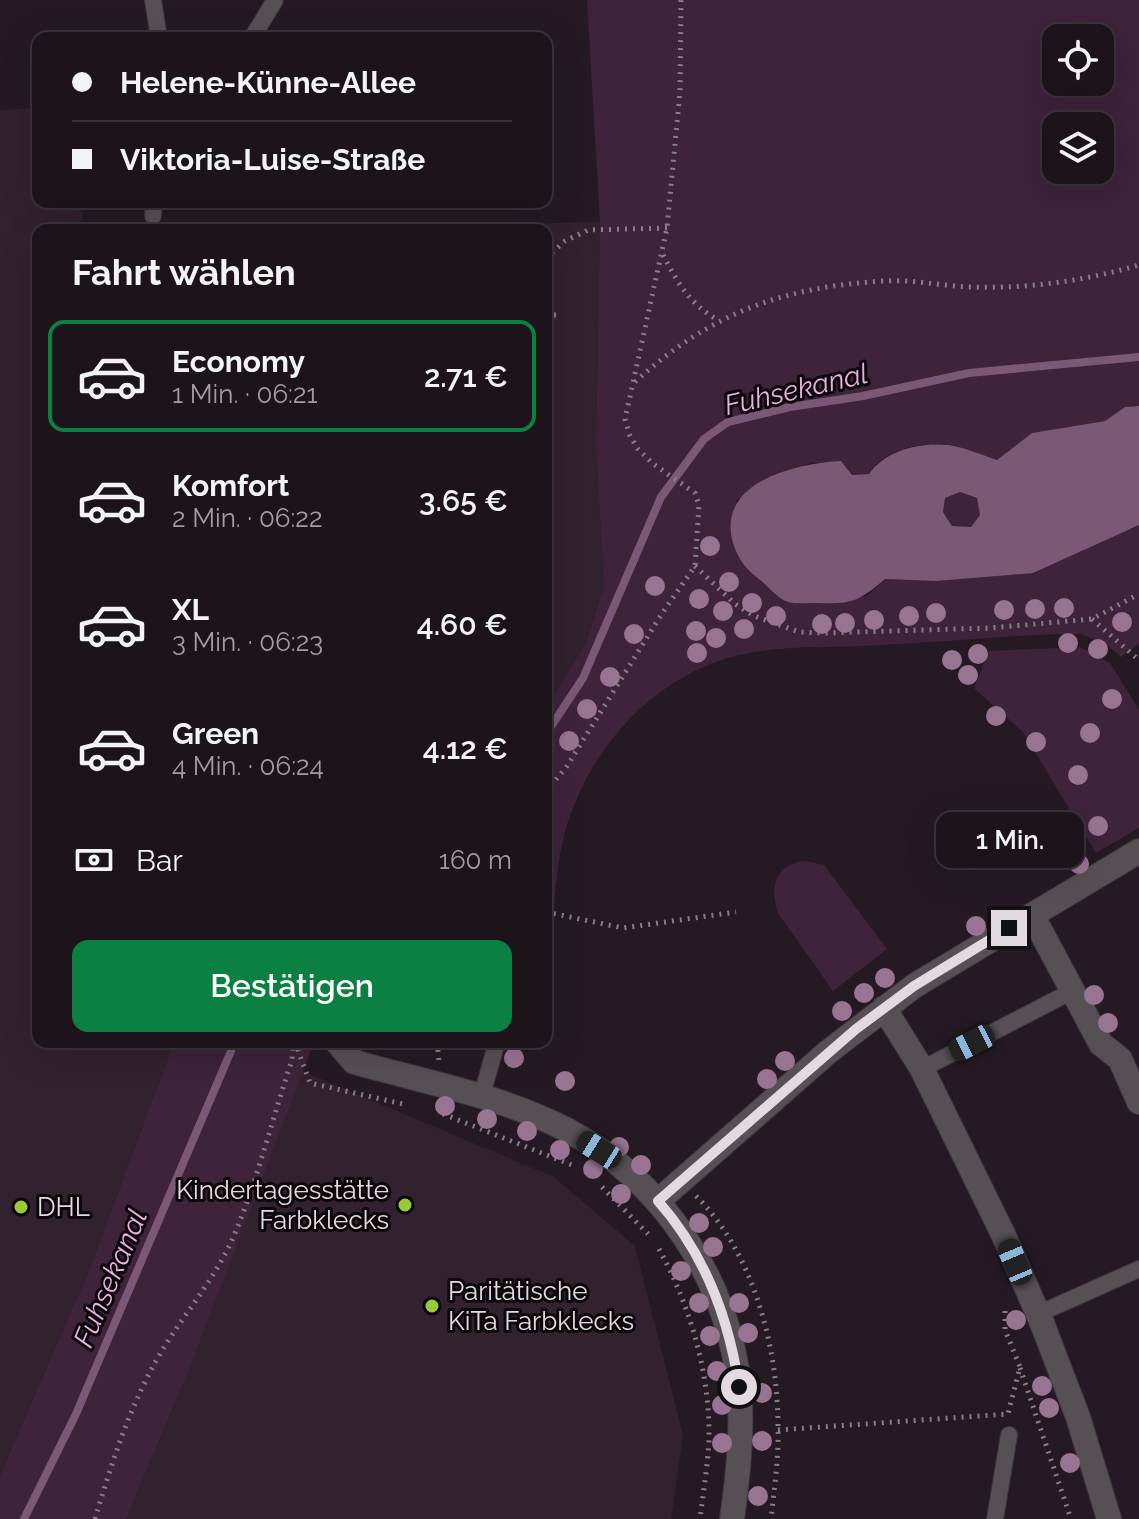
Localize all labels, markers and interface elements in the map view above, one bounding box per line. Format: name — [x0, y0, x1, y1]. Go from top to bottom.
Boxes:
map controls — [1042, 24, 1114, 184]
button: locate — [1042, 24, 1114, 96]
text: Helene-Künne-Allee — [120, 65, 416, 100]
button: layers — [1042, 112, 1114, 184]
text: Viktoria-Luise-Straße — [120, 142, 425, 177]
text: Fahrt wählen — [72, 251, 296, 293]
icon: car — [76, 340, 148, 412]
text: Economy — [172, 344, 305, 379]
water label: Fuhsekanal — [721, 357, 871, 422]
text: 2.71 € — [424, 359, 508, 394]
text: 1 Min. · 06:21 — [172, 379, 318, 409]
icon: car — [76, 464, 148, 536]
text: Komfort — [172, 468, 289, 503]
text: 3.65 € — [419, 483, 508, 518]
text: 2 Min. · 06:22 — [172, 503, 322, 533]
icon: car — [76, 588, 148, 660]
text: XL — [172, 592, 209, 627]
text: 4.60 € — [417, 607, 508, 642]
text: 3 Min. · 06:23 — [172, 627, 323, 657]
icon: car — [76, 712, 148, 784]
text: Green — [172, 716, 259, 751]
text: 4.12 € — [423, 731, 508, 766]
text: 4 Min. · 06:24 — [172, 751, 324, 781]
callout: 1 Min. — [935, 812, 1083, 868]
text: 1 Min. — [976, 825, 1044, 855]
icon: cash — [72, 838, 116, 882]
text: Bar — [136, 843, 183, 878]
text: 160 m — [439, 845, 512, 875]
route end — [991, 910, 1027, 946]
button: Bestätigen — [72, 940, 512, 1032]
car — [945, 1021, 999, 1065]
car — [572, 1127, 626, 1173]
place label: Kindertagesstätte Farbklecks — [176, 1175, 389, 1235]
place label: DHL — [37, 1192, 90, 1222]
marker: Kindertagesstätte Farbklecks — [396, 1196, 414, 1214]
marker: DHL — [12, 1198, 30, 1216]
water label: Fuhsekanal — [67, 1204, 154, 1352]
car — [995, 1235, 1035, 1289]
place label: Paritätische KiTa Farbklecks — [448, 1276, 634, 1336]
marker: Paritätische KiTa Farbklecks — [423, 1297, 441, 1315]
route start — [721, 1369, 757, 1405]

